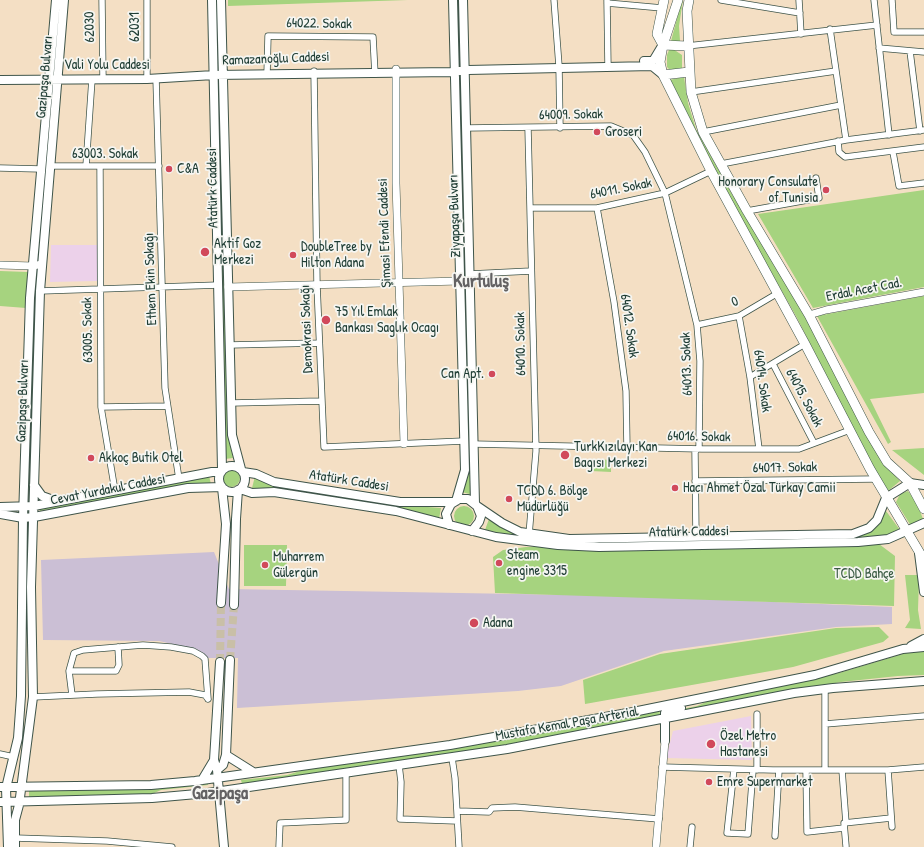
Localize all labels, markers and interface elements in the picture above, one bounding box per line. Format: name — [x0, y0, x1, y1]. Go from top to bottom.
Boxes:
street label: 62030 — [81, 11, 99, 43]
street label: 62031 — [127, 12, 143, 42]
street label: 64022. Sokak — [286, 15, 352, 33]
street label: Gazipaşa Bulvarı — [33, 35, 57, 119]
street label: Ramazanoğlu Caddesi — [222, 49, 330, 69]
street label: Vali Yolu Caddesi — [64, 57, 150, 73]
street label: 64009. Sokak — [539, 106, 603, 124]
place label: Groseri — [605, 124, 642, 140]
marker: Groseri — [592, 127, 602, 137]
street label: 63003. Sokak — [72, 146, 138, 162]
street label: Atatürk Caddesi — [204, 148, 222, 228]
place label: C&A — [177, 161, 199, 177]
marker: C&A — [164, 164, 174, 174]
street label: Ziyapaşa Bulvarı — [445, 174, 465, 258]
place label: Honorary Consulate of Tunisia — [718, 174, 818, 206]
street label: 64011. Sokak — [589, 175, 653, 203]
street label: Şimasi Efendi Caddesi — [375, 178, 395, 288]
marker: Honorary Consulate of Tunisia — [821, 185, 831, 195]
street label: Ethem Ekin Sokağı — [141, 232, 161, 326]
place label: Aktif Goz Merkezi — [214, 236, 261, 268]
place label: DoubleTree by Hilton Adana — [301, 239, 372, 272]
marker: Aktif Goz Merkezi — [199, 246, 211, 258]
marker: DoubleTree by Hilton Adana — [288, 250, 298, 260]
district label: Kurtuluş — [453, 271, 509, 293]
street label: Erdal Acet Cad. — [825, 274, 903, 306]
street label: Demokrasi Sokağı — [297, 284, 317, 374]
street label: 64012. Sokak — [616, 293, 642, 359]
street label: 0 — [729, 293, 741, 311]
street label: 63005. Sokak — [79, 297, 97, 363]
place label: 75 Yıl Emlak Bankası Saglık Ocagı — [335, 304, 439, 336]
street label: 64010. Sokak — [512, 312, 530, 376]
marker: 75 Yıl Emlak Bankası Saglık Ocagı — [320, 314, 332, 326]
street label: 64013. Sokak — [677, 332, 697, 396]
street label: 64014. Sokak — [749, 349, 775, 413]
street label: Gazipaşa Bulvarı — [13, 359, 33, 443]
place label: Can Apt. — [441, 366, 484, 382]
street label: 64015. Sokak — [782, 366, 826, 430]
marker: Can Apt. — [487, 369, 497, 379]
street label: 64016. Sokak — [667, 428, 731, 446]
place label: TurkKızılayı Kan Bagısı Merkezi — [574, 439, 658, 472]
marker: TurkKızılayı Kan Bagısı Merkezi — [559, 449, 571, 461]
place label: Akkoç Butik Otel — [99, 450, 183, 466]
marker: Akkoç Butik Otel — [86, 453, 96, 463]
street label: 64017. Sokak — [753, 459, 817, 477]
street label: Atatürk Caddesi — [308, 466, 390, 496]
street label: Cevat Yurdakul Caddesi — [49, 471, 167, 509]
place label: Hacı Ahmet Özal Türkay Camii — [683, 480, 836, 496]
place label: TCDD 6. Bölge Müdürlüğü — [517, 483, 588, 516]
marker: Hacı Ahmet Özal Türkay Camii — [670, 483, 680, 493]
marker: TCDD 6. Bölge Müdürlüğü — [504, 494, 514, 504]
street label: Atatürk Caddesi — [649, 523, 729, 541]
place label: Steam engine 3315 — [507, 547, 567, 580]
place label: Muharrem Gülergün — [273, 549, 324, 582]
marker: Steam engine 3315 — [494, 558, 504, 568]
marker: Muharrem Gülergün — [260, 560, 270, 570]
park label: TCDD Bahçe — [834, 566, 894, 582]
place label: Adana — [483, 615, 513, 631]
marker: Adana — [468, 617, 480, 629]
street label: Mustafa Kemal Paşa Arterial — [494, 703, 640, 745]
place label: Özel Metro Hastanesi — [720, 728, 776, 760]
marker: Özel Metro Hastanesi — [705, 738, 717, 750]
place label: Emre Supermarket — [717, 774, 812, 790]
marker: Emre Supermarket — [704, 777, 714, 787]
district label: Gazipaşa — [192, 783, 248, 805]

